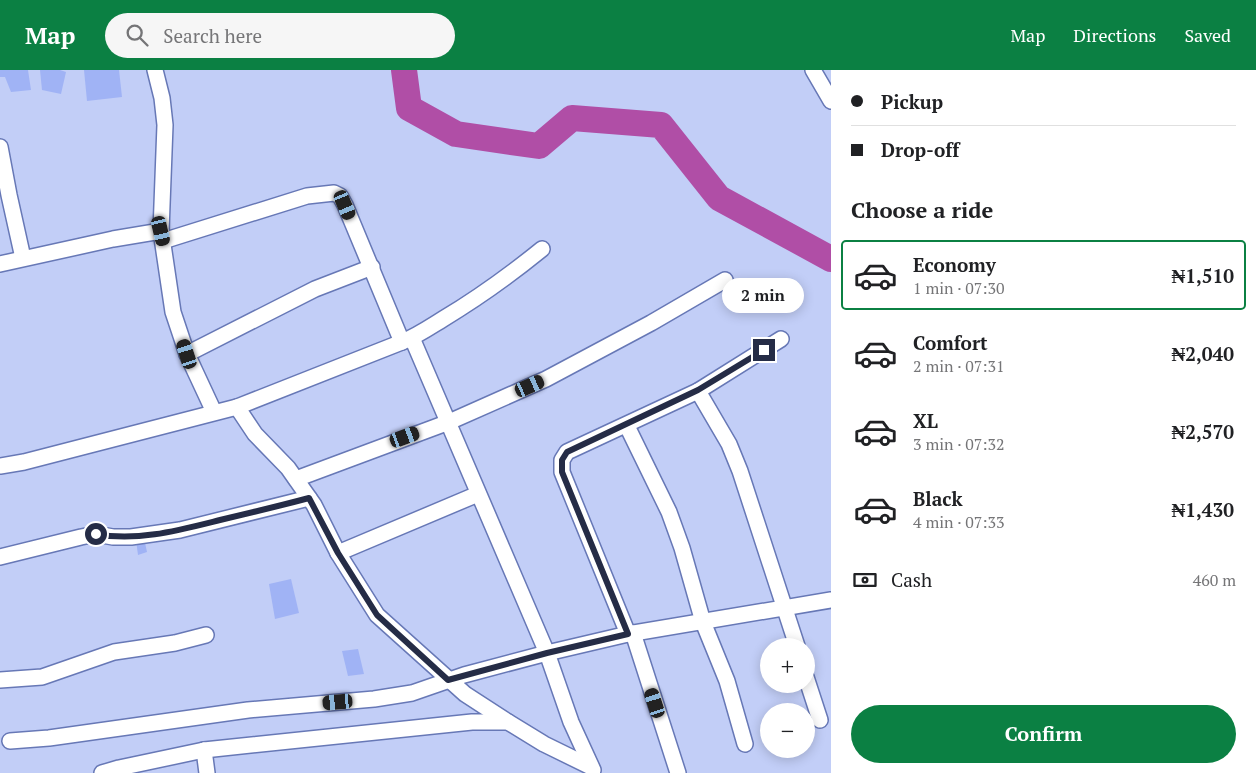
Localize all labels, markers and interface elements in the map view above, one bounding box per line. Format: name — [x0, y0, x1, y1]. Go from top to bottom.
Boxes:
search box — [105, 13, 455, 58]
text: Map — [25, 19, 75, 51]
icon: search — [123, 21, 151, 49]
text: Search here — [163, 23, 262, 48]
text: Map — [1010, 23, 1045, 47]
text: Directions — [1073, 23, 1156, 47]
text: Saved — [1184, 23, 1231, 47]
text: Pickup — [881, 89, 943, 114]
text: Drop-off — [881, 137, 959, 162]
car — [332, 188, 357, 222]
text: Choose a ride — [851, 195, 993, 224]
car — [150, 215, 171, 247]
text: Economy — [913, 252, 996, 277]
icon: car — [853, 253, 898, 298]
text: ₦1,510 — [1172, 263, 1234, 288]
text: 1 min · 07:30 — [913, 277, 1005, 299]
callout: 2 min — [723, 278, 805, 312]
text: 2 min — [741, 284, 785, 306]
text: Comfort — [913, 330, 988, 355]
icon: car — [853, 331, 898, 376]
car — [175, 337, 198, 371]
route end — [753, 339, 775, 361]
text: ₦2,040 — [1172, 341, 1234, 366]
text: 2 min · 07:31 — [913, 355, 1005, 377]
car — [513, 373, 546, 399]
text: XL — [913, 408, 938, 433]
icon: car — [853, 409, 898, 454]
text: ₦2,570 — [1172, 419, 1234, 444]
car — [388, 425, 421, 449]
text: 3 min · 07:32 — [913, 433, 1005, 455]
text: Black — [913, 486, 963, 511]
icon: car — [853, 487, 898, 532]
text: ₦1,430 — [1172, 497, 1234, 522]
text: 4 min · 07:33 — [913, 511, 1005, 533]
route start — [85, 523, 107, 545]
icon: cash — [851, 566, 879, 594]
text: Cash — [891, 567, 932, 592]
text: 460 m — [1193, 569, 1236, 591]
map controls — [760, 638, 815, 758]
button: + — [760, 638, 815, 693]
car — [643, 686, 666, 720]
car — [322, 693, 353, 711]
button: − — [760, 703, 815, 758]
button: Confirm — [851, 705, 1236, 763]

